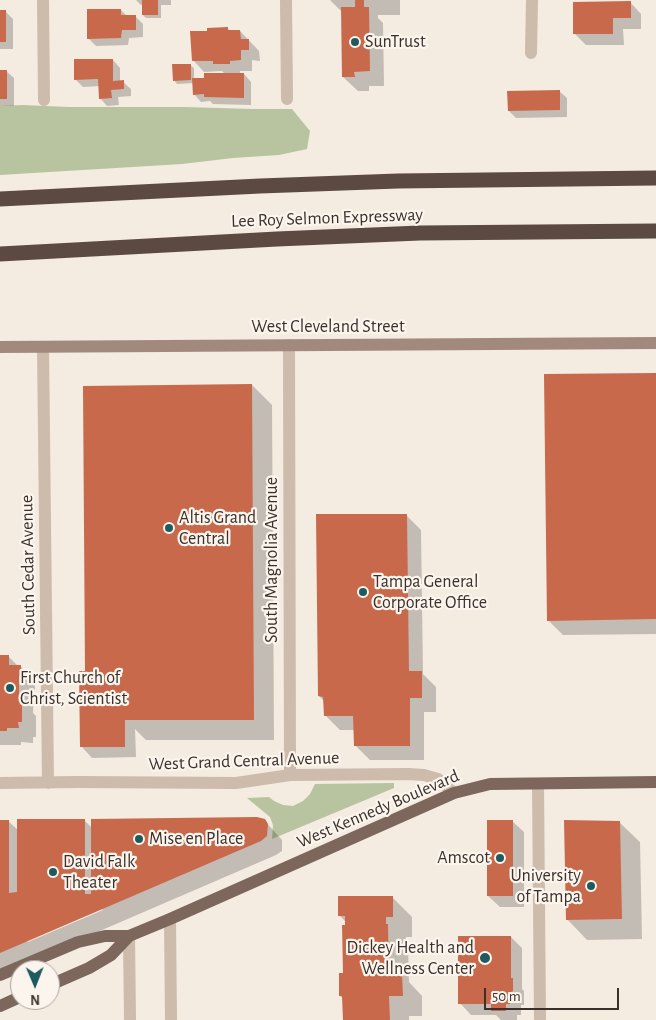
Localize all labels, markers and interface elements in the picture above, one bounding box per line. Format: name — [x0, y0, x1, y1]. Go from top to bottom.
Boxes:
place label: SunTrust — [365, 31, 426, 53]
marker: SunTrust — [349, 36, 361, 48]
street label: Lee Roy Selmon Expressway — [231, 204, 423, 232]
street label: West Cleveland Street — [251, 316, 405, 338]
street label: South Magnolia Avenue — [261, 477, 283, 643]
street label: South Cedar Avenue — [16, 495, 40, 635]
place label: Altis Grand Central — [179, 507, 256, 550]
marker: Altis Grand Central — [163, 522, 175, 534]
place label: Tampa General Corporate Office — [373, 571, 487, 614]
marker: Tampa General Corporate Office — [357, 586, 369, 598]
place label: First Church of Christ, Scientist — [20, 667, 127, 710]
marker: First Church of Christ, Scientist — [4, 682, 16, 694]
street label: West Grand Central Avenue — [148, 747, 340, 775]
street label: West Kennedy Boulevard — [294, 765, 462, 853]
place label: Mise en Place — [149, 828, 243, 850]
marker: Mise en Place — [133, 833, 145, 845]
place label: Amscot — [437, 847, 490, 869]
place label: David Falk Theater — [63, 851, 135, 894]
marker: Amscot — [494, 852, 506, 864]
place label: University of Tampa — [511, 865, 581, 908]
marker: David Falk Theater — [47, 866, 59, 878]
marker: University of Tampa — [585, 880, 597, 892]
place label: Dickey Health and Wellness Center — [346, 937, 474, 980]
marker: Dickey Health and Wellness Center — [478, 951, 492, 965]
north arrow — [10, 960, 60, 1010]
scale bar — [486, 978, 621, 1010]
text: 50 m — [492, 989, 521, 1004]
text: N — [30, 992, 40, 1006]

